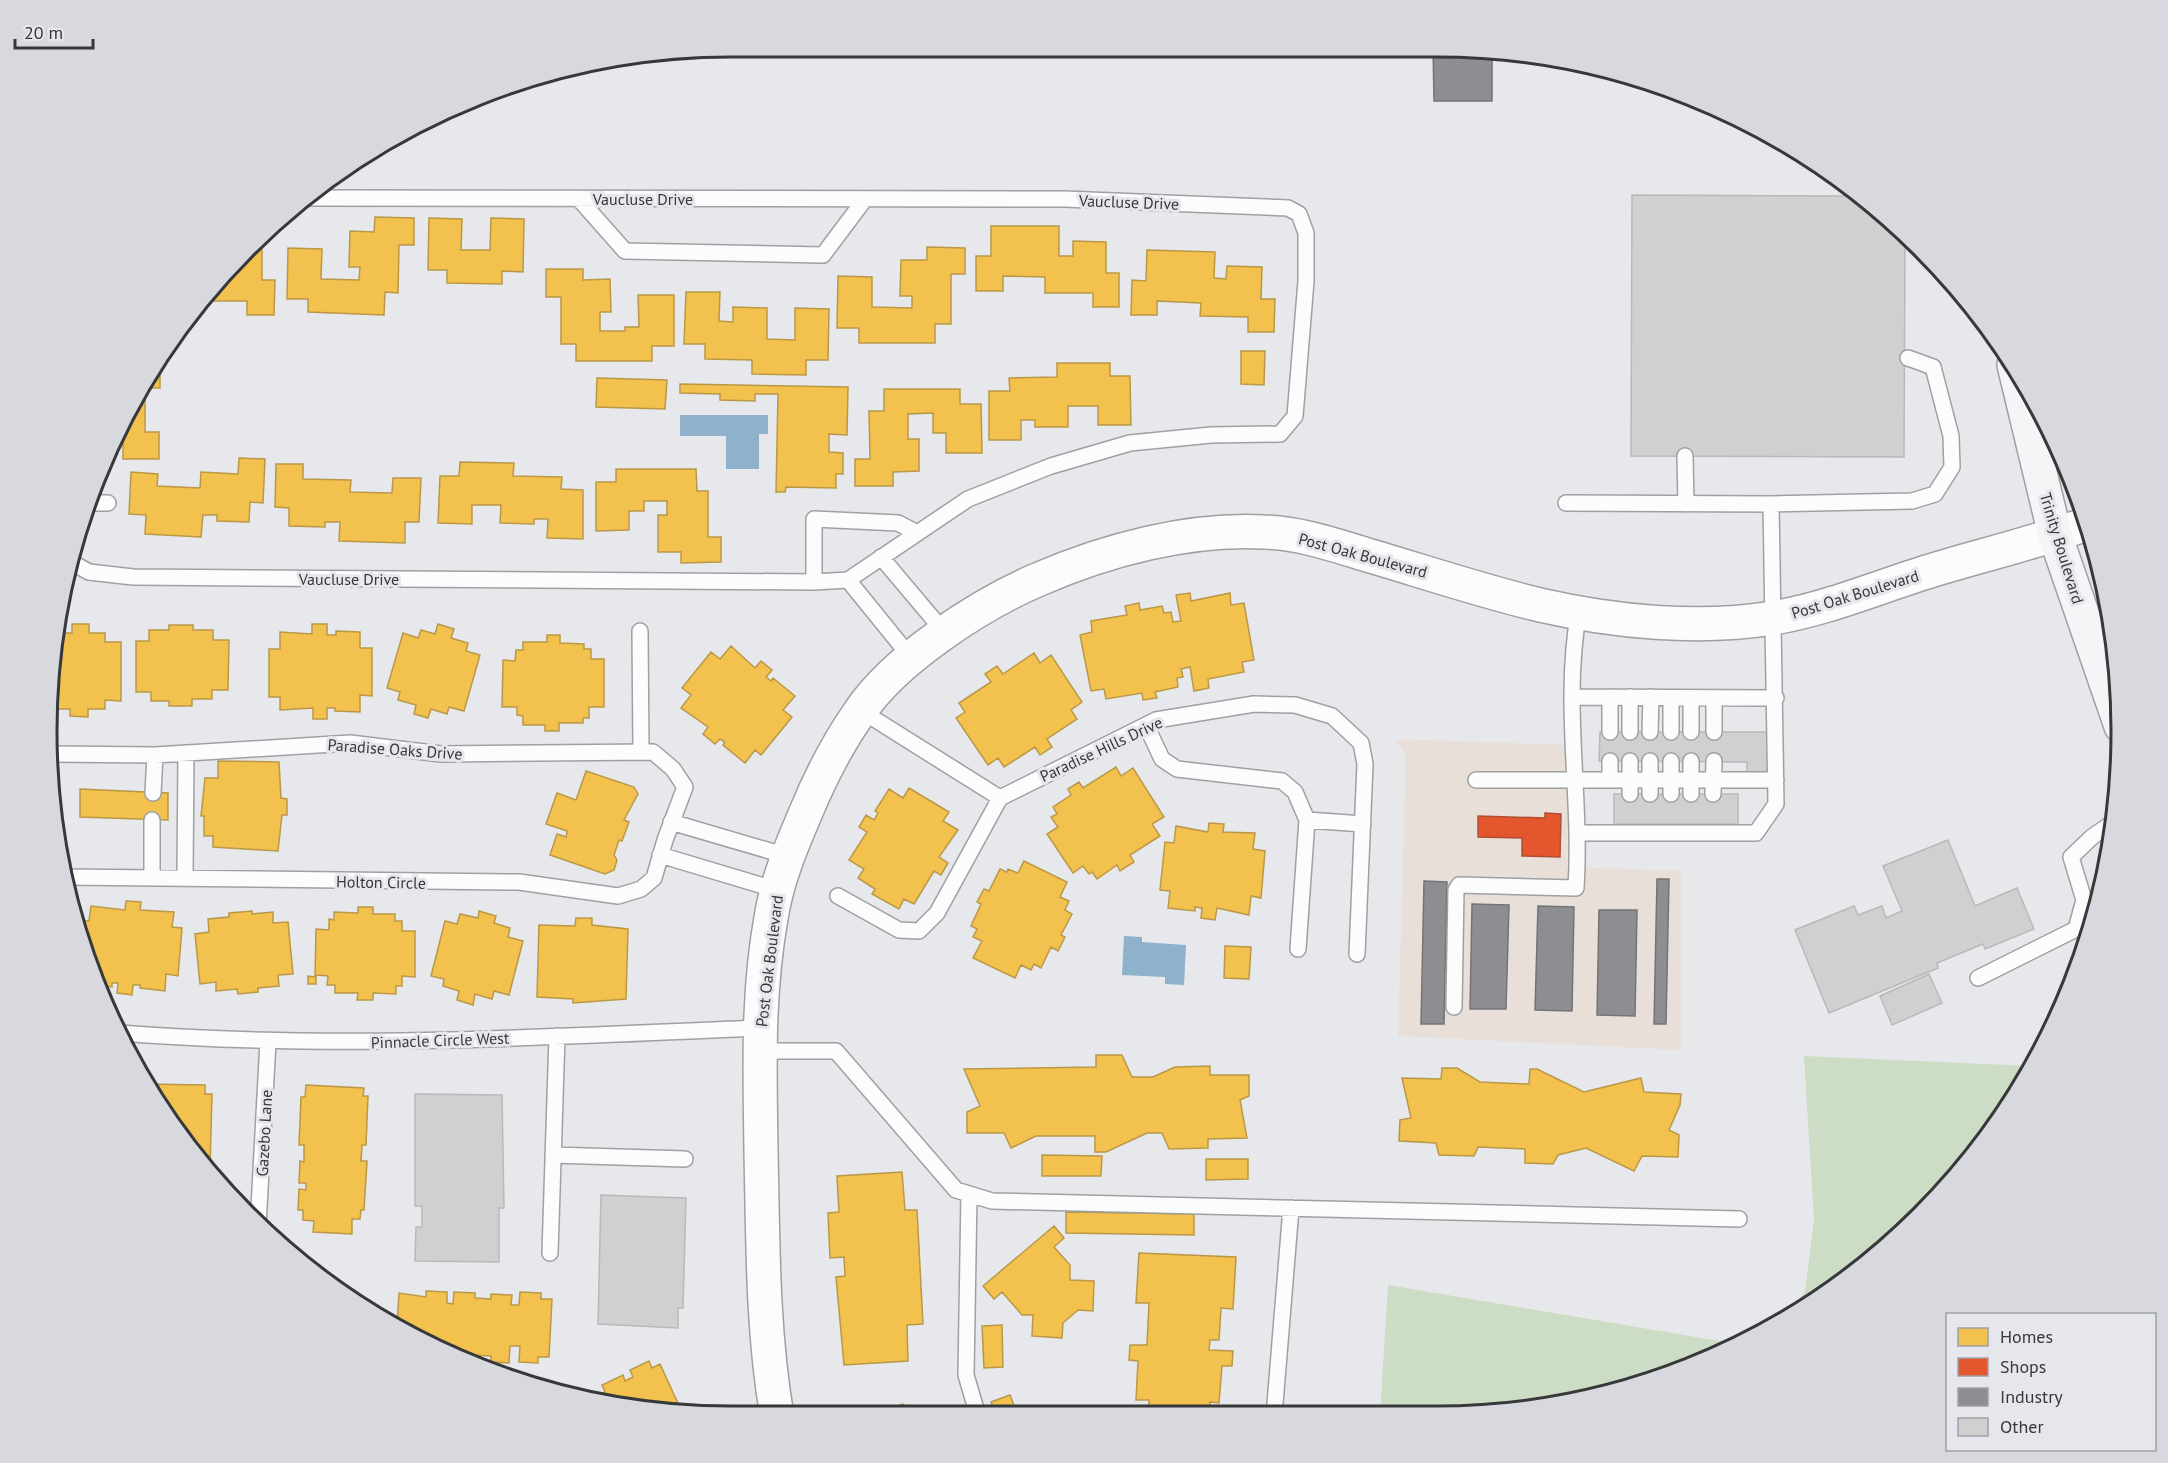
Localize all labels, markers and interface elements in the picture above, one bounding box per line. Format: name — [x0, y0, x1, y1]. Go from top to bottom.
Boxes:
scale bar — [15, 12, 93, 50]
text: 20 m — [24, 21, 63, 44]
street label: Vaucluse Drive — [592, 189, 693, 209]
street label: Vaucluse Drive — [1078, 190, 1179, 214]
street label: Trinity Boulevard — [2036, 490, 2088, 606]
street label: Post Oak Boulevard — [1296, 528, 1430, 582]
street label: Post Oak Boulevard — [1789, 565, 1921, 623]
street label: Vaucluse Drive — [298, 569, 399, 589]
street label: Paradise Hills Drive — [1037, 712, 1165, 786]
street label: Paradise Oaks Drive — [327, 734, 463, 764]
street label: Holton Circle — [336, 871, 426, 893]
street label: Post Oak Boulevard — [751, 894, 787, 1028]
street label: Pinnacle Circle West — [370, 1028, 510, 1052]
street label: Gazebo Lane — [252, 1089, 276, 1177]
legend — [1946, 1313, 2156, 1451]
text: Homes — [2000, 1325, 2053, 1348]
text: Shops — [2000, 1355, 2046, 1378]
text: Industry — [2000, 1385, 2063, 1408]
text: Other — [2000, 1415, 2044, 1438]

